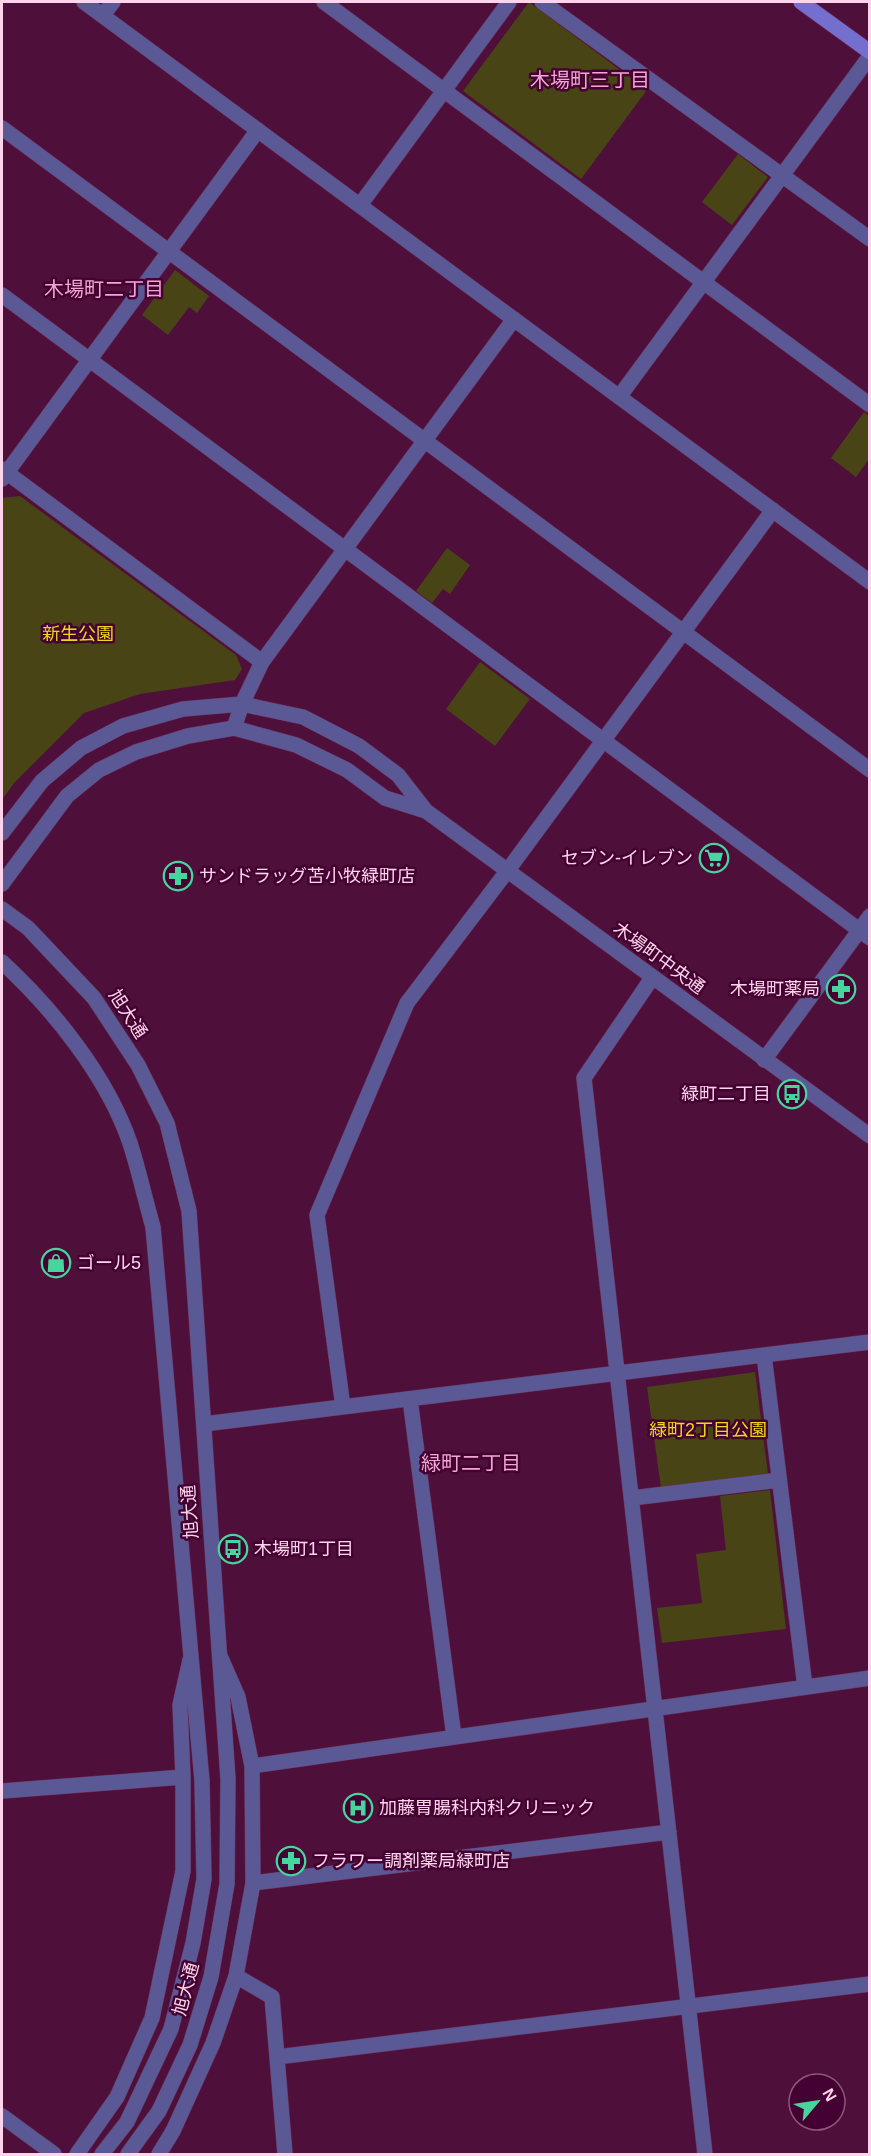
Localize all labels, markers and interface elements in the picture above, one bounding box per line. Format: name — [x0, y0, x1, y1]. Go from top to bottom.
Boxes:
district label: 木場町三丁目 — [530, 69, 650, 91]
district label: 木場町二丁目 — [44, 278, 164, 300]
park label: 新生公園 — [42, 624, 114, 644]
supermarket icon: セブン-イレブン — [698, 842, 730, 874]
place label: セブン-イレブン — [561, 848, 693, 868]
pharmacy icon: サンドラッグ苫小牧緑町店 — [162, 860, 194, 892]
place label: サンドラッグ苫小牧緑町店 — [199, 866, 415, 886]
street label: 木場町中央通 — [609, 918, 709, 998]
pharmacy icon: 木場町薬局 — [825, 973, 857, 1005]
place label: 木場町薬局 — [730, 979, 820, 999]
street label: 旭大通 — [105, 986, 151, 1042]
bus stop icon: 緑町二丁目 — [776, 1078, 808, 1110]
place label: 緑町二丁目 — [681, 1084, 771, 1104]
shop icon: ゴール5 — [40, 1247, 72, 1279]
place label: ゴール5 — [77, 1253, 141, 1273]
park label: 緑町2丁目公園 — [649, 1420, 767, 1440]
district label: 緑町二丁目 — [421, 1452, 521, 1474]
street label: 旭大通 — [178, 1484, 202, 1540]
bus stop icon: 木場町1丁目 — [217, 1533, 249, 1565]
place label: 木場町1丁目 — [254, 1539, 354, 1559]
hospital icon: 加藤胃腸科内科クリニック — [342, 1792, 374, 1824]
place label: 加藤胃腸科内科クリニック — [379, 1798, 595, 1818]
pharmacy icon: フラワー調剤薬局緑町店 — [275, 1845, 307, 1877]
place label: フラワー調剤薬局緑町店 — [312, 1851, 510, 1871]
street label: 旭大通 — [169, 1960, 203, 2018]
north arrow — [787, 2072, 847, 2132]
text: N — [819, 2086, 840, 2104]

